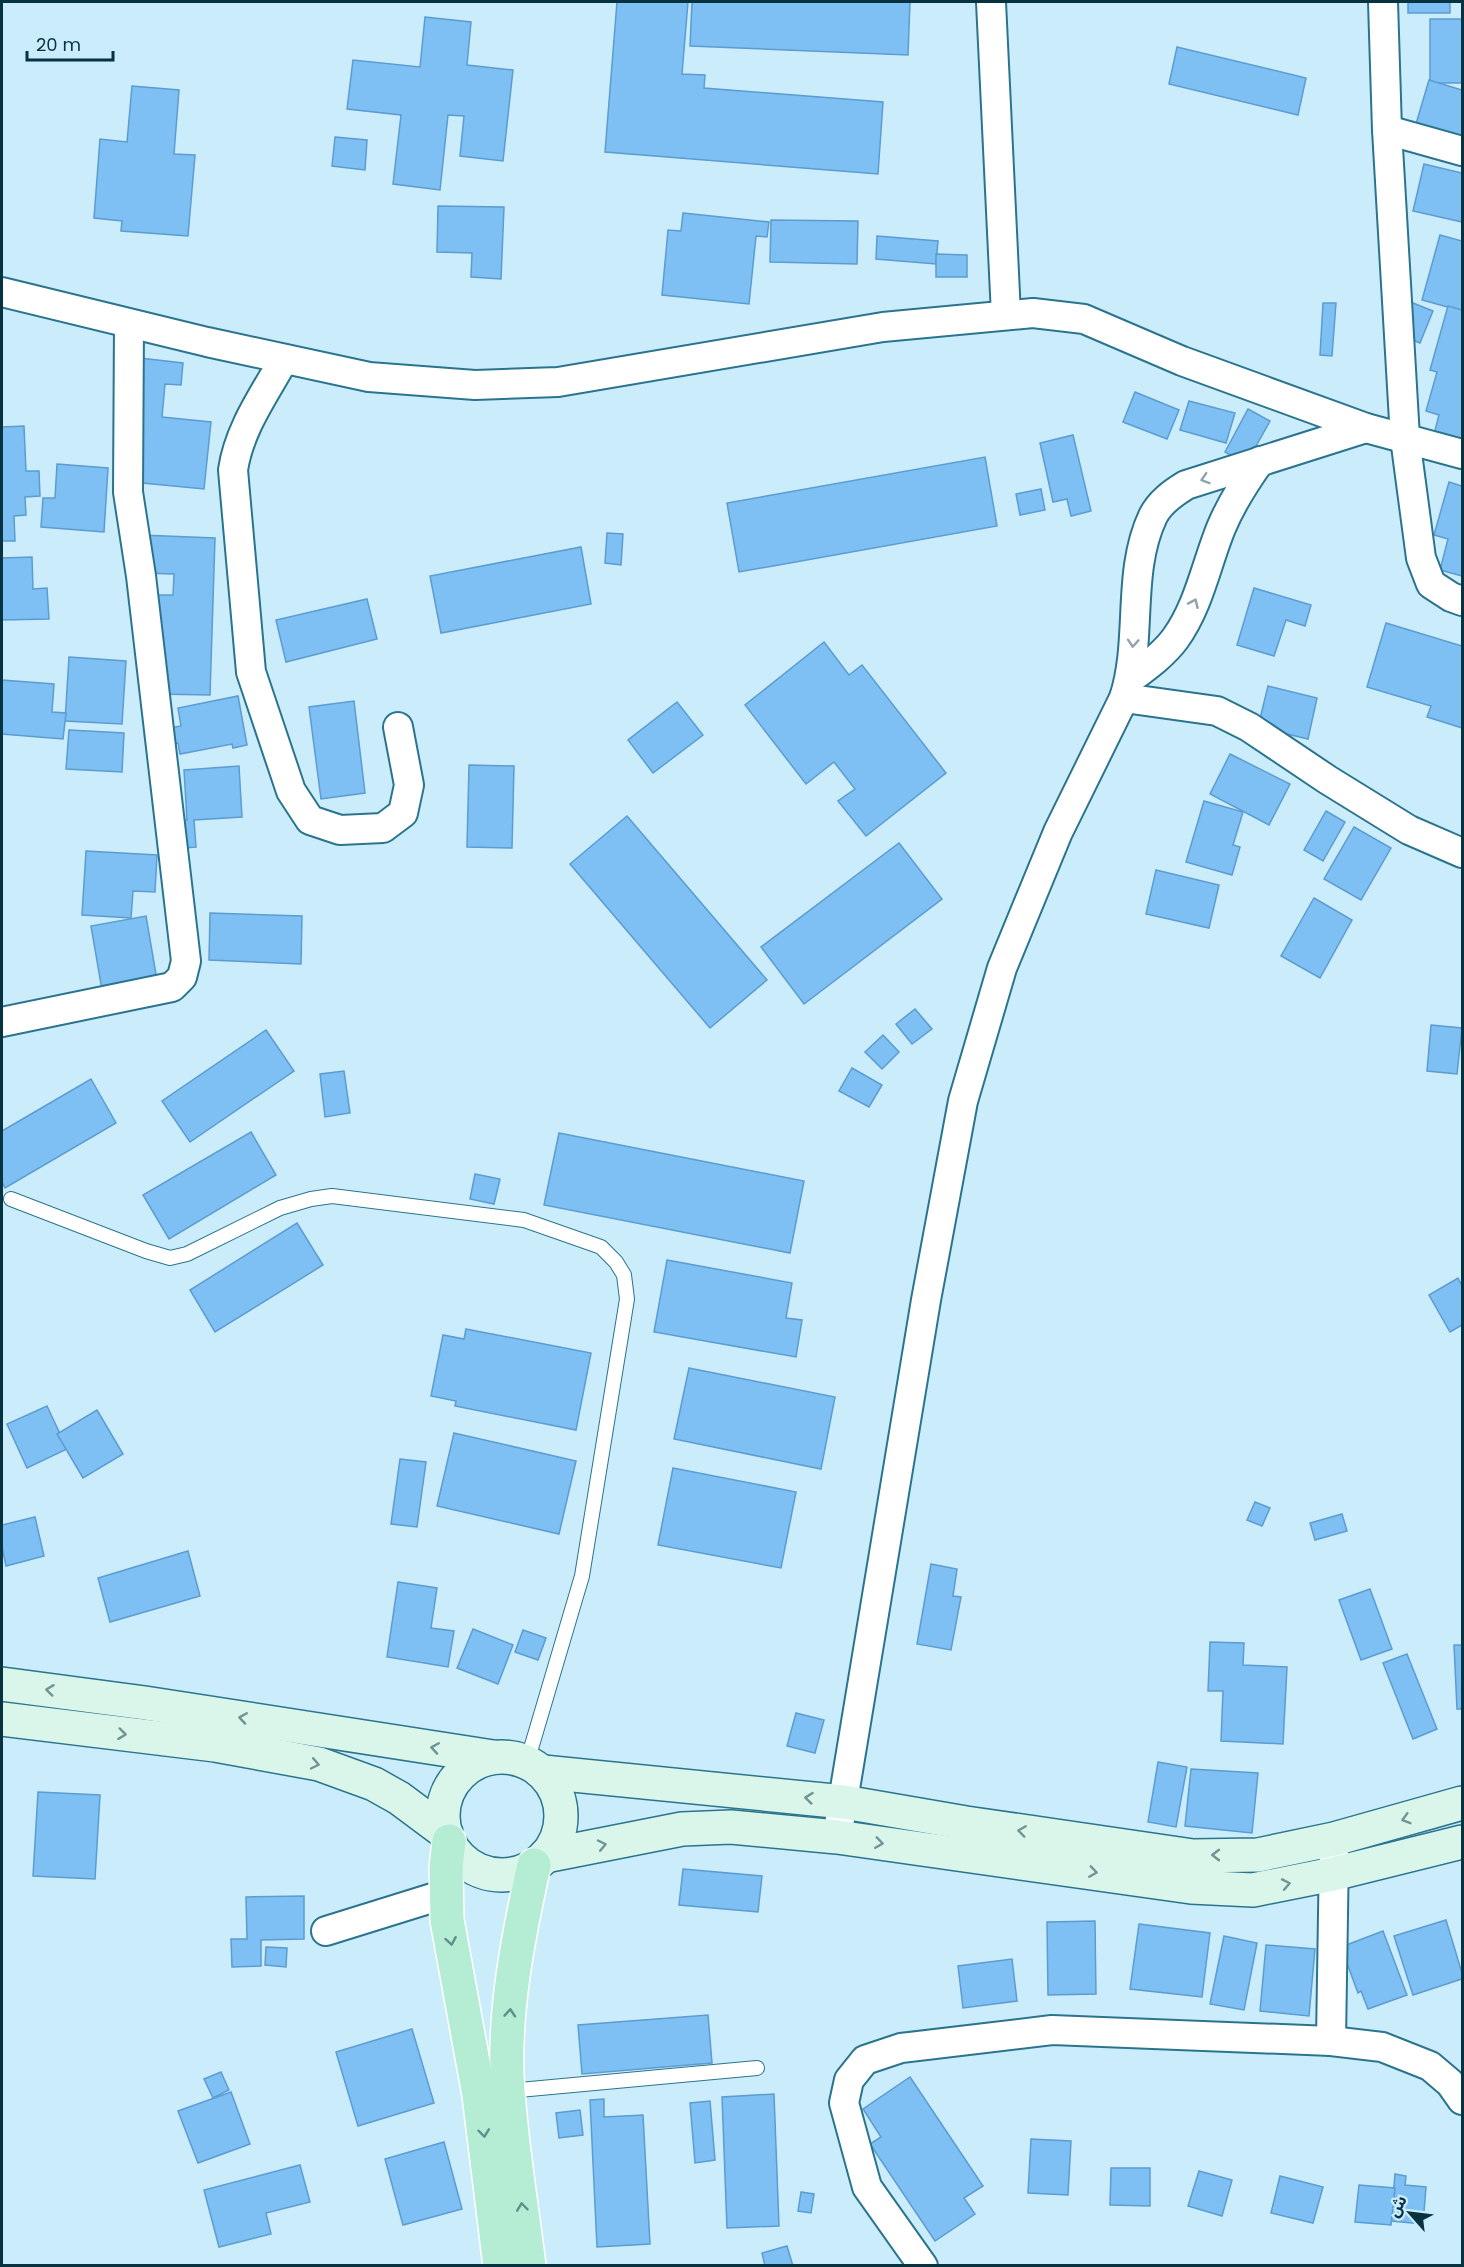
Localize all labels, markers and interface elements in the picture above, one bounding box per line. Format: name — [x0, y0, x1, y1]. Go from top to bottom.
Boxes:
scale bar — [27, 24, 112, 62]
text: 20 m — [36, 32, 81, 57]
one-way arrow — [1200, 472, 1211, 484]
one-way arrow — [1186, 599, 1198, 610]
one-way arrow — [1126, 639, 1139, 648]
one-way arrow — [45, 1684, 54, 1697]
one-way arrow — [238, 1712, 247, 1724]
one-way arrow — [118, 1727, 127, 1739]
one-way arrow — [431, 1742, 441, 1755]
one-way arrow — [309, 1756, 319, 1769]
one-way arrow — [804, 1793, 813, 1805]
one-way arrow — [1401, 1812, 1412, 1824]
one-way arrow — [1018, 1826, 1027, 1838]
one-way arrow — [874, 1836, 883, 1848]
one-way arrow — [597, 1839, 607, 1852]
one-way arrow — [1211, 1849, 1220, 1861]
one-way arrow — [1088, 1866, 1097, 1878]
one-way arrow — [1281, 1878, 1291, 1891]
one-way arrow — [444, 1936, 457, 1946]
one-way arrow — [504, 2009, 517, 2018]
one-way arrow — [477, 2129, 490, 2138]
north arrow — [1380, 2183, 1440, 2243]
text: ش — [1382, 2191, 1413, 2221]
one-way arrow — [516, 2203, 529, 2212]

